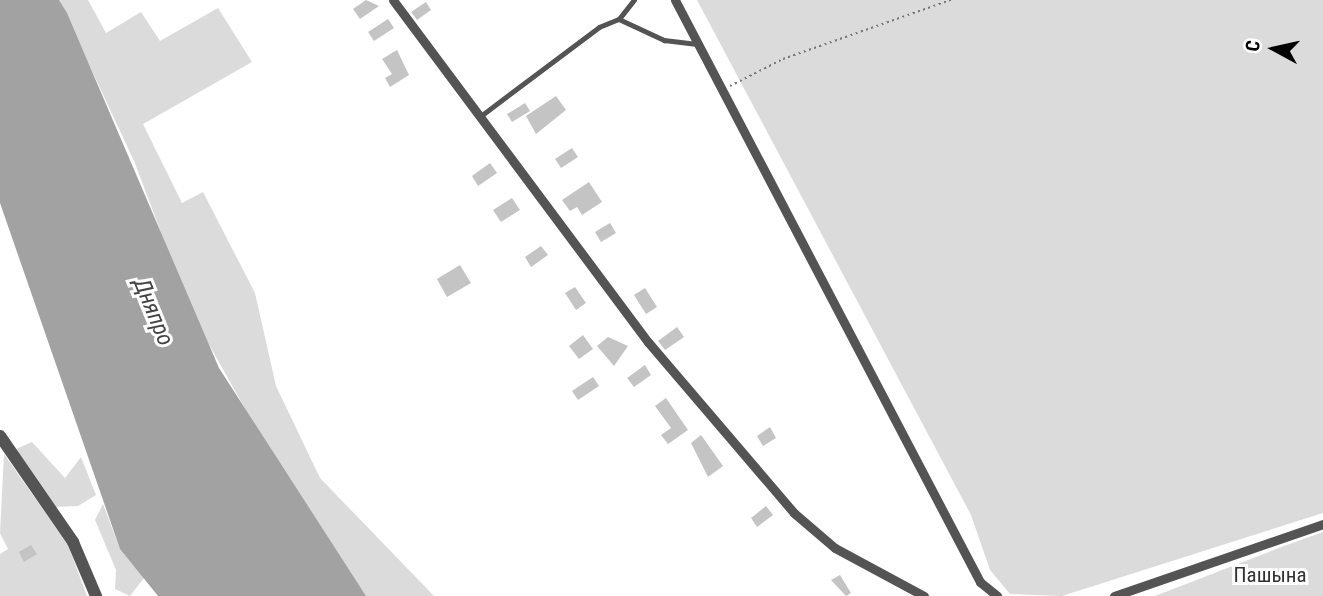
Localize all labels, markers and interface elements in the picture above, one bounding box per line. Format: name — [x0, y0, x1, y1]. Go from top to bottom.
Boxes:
north arrow — [1239, 14, 1309, 84]
text: С — [1241, 39, 1265, 53]
water label: Дняпро — [127, 274, 179, 350]
park label: Пашына — [1234, 562, 1306, 588]

